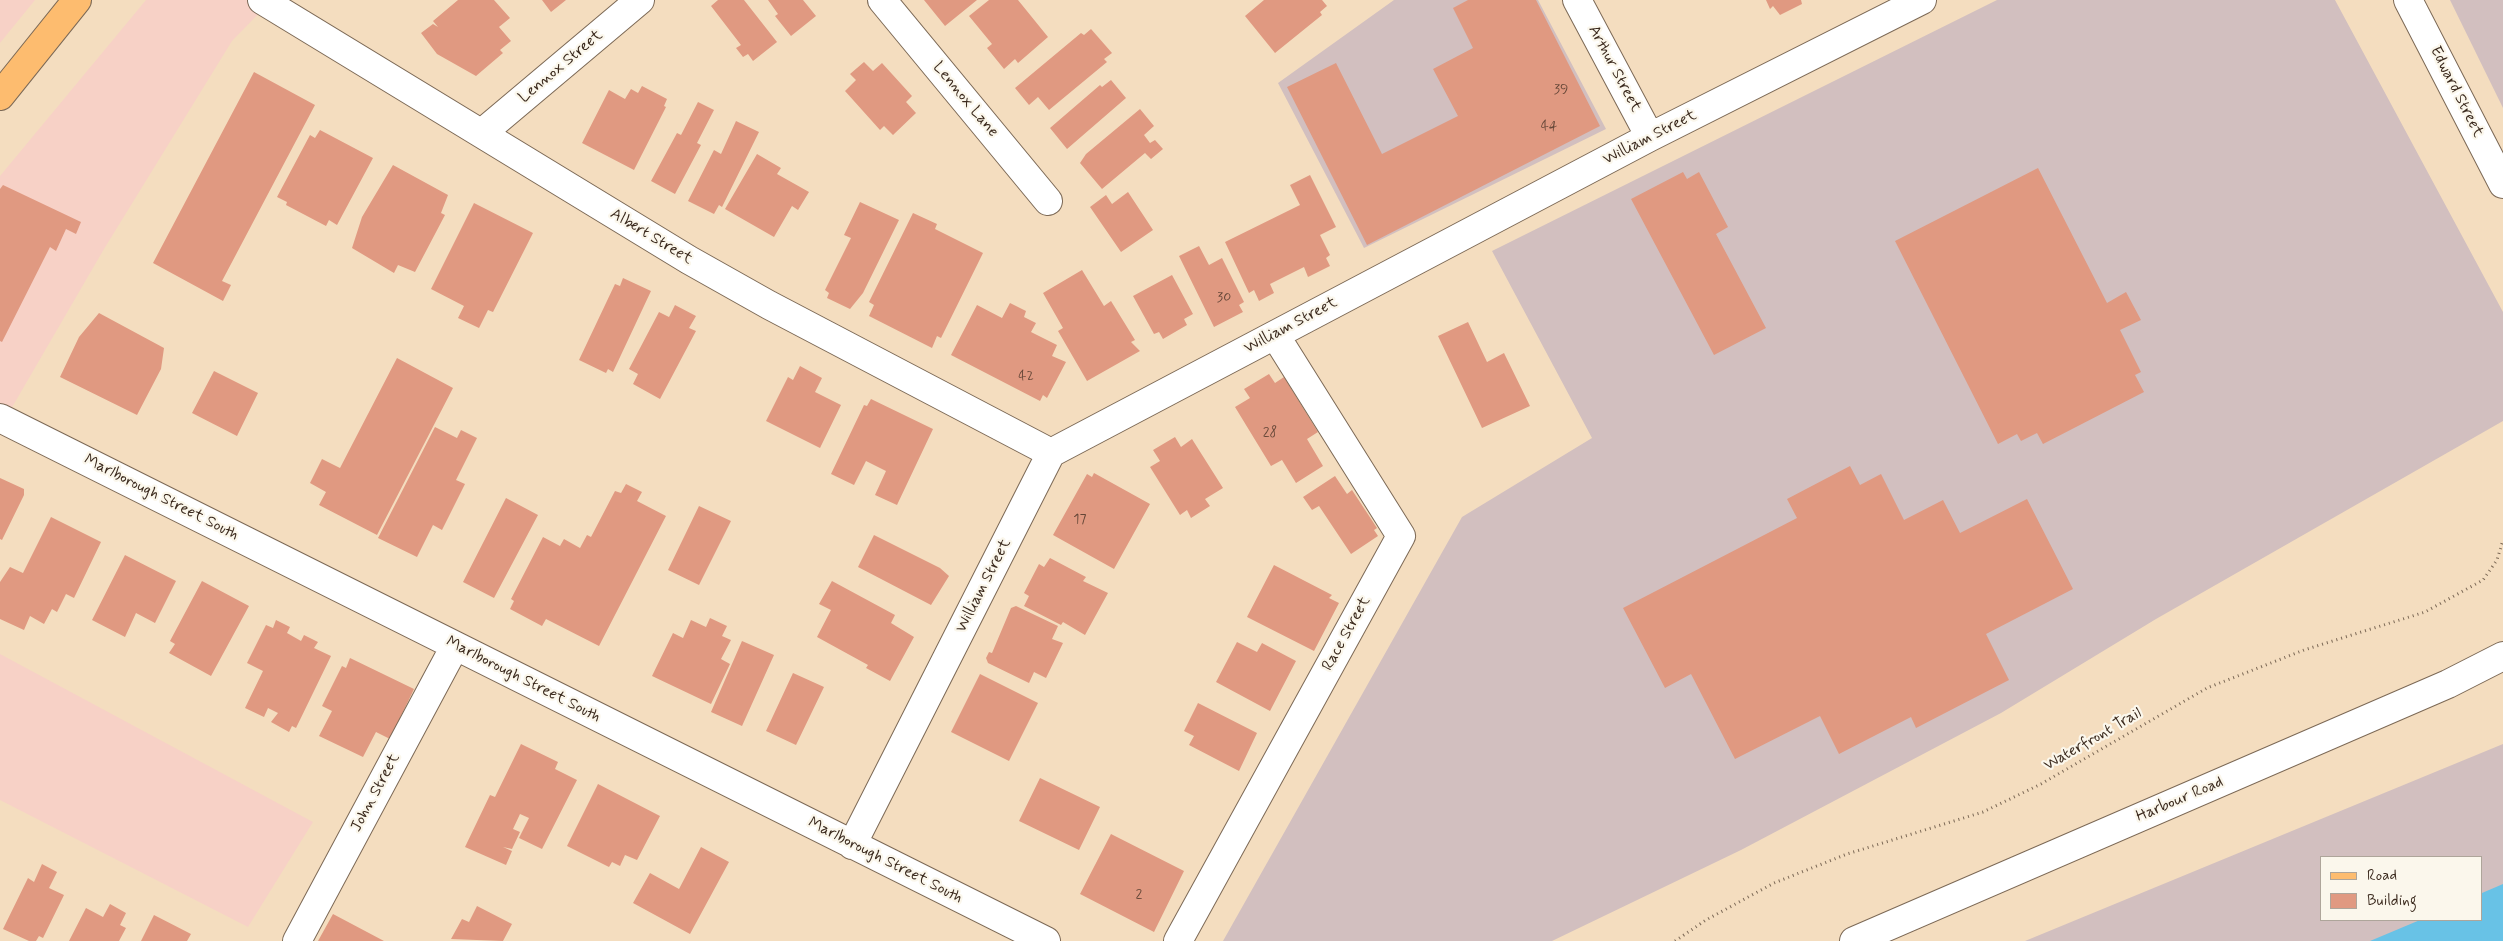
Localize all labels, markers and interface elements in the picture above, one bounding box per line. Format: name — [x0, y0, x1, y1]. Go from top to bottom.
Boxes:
street label: Arthur Street — [1583, 23, 1645, 115]
street label: Lennox Street — [515, 26, 607, 108]
street label: Edward Street — [2425, 43, 2487, 141]
street label: Lennox Lane — [928, 59, 1002, 141]
house number: 39 — [1554, 82, 1568, 98]
street label: William Street — [1600, 106, 1700, 170]
house number: 44 — [1541, 119, 1557, 135]
street label: Albert Street — [606, 205, 696, 269]
house number: 30 — [1217, 290, 1231, 306]
street label: William Street — [1241, 293, 1341, 359]
house number: 42 — [1018, 369, 1034, 385]
house number: 28 — [1263, 425, 1277, 441]
street label: Marlborough Street South — [80, 451, 242, 545]
house number: 17 — [1073, 512, 1087, 528]
street label: William Street — [952, 536, 1016, 636]
street label: Race Street — [1319, 593, 1375, 675]
street label: Marlborough Street South — [442, 633, 604, 727]
street label: Waterfront Trail — [2041, 704, 2145, 776]
street label: John Street — [347, 751, 405, 835]
street label: Harbour Road — [2134, 773, 2226, 827]
street label: Marlborough Street South — [804, 814, 966, 908]
legend — [2320, 856, 2483, 921]
text: Road — [2367, 866, 2397, 886]
house number: 2 — [1136, 887, 1142, 903]
text: Building — [2367, 891, 2417, 911]

